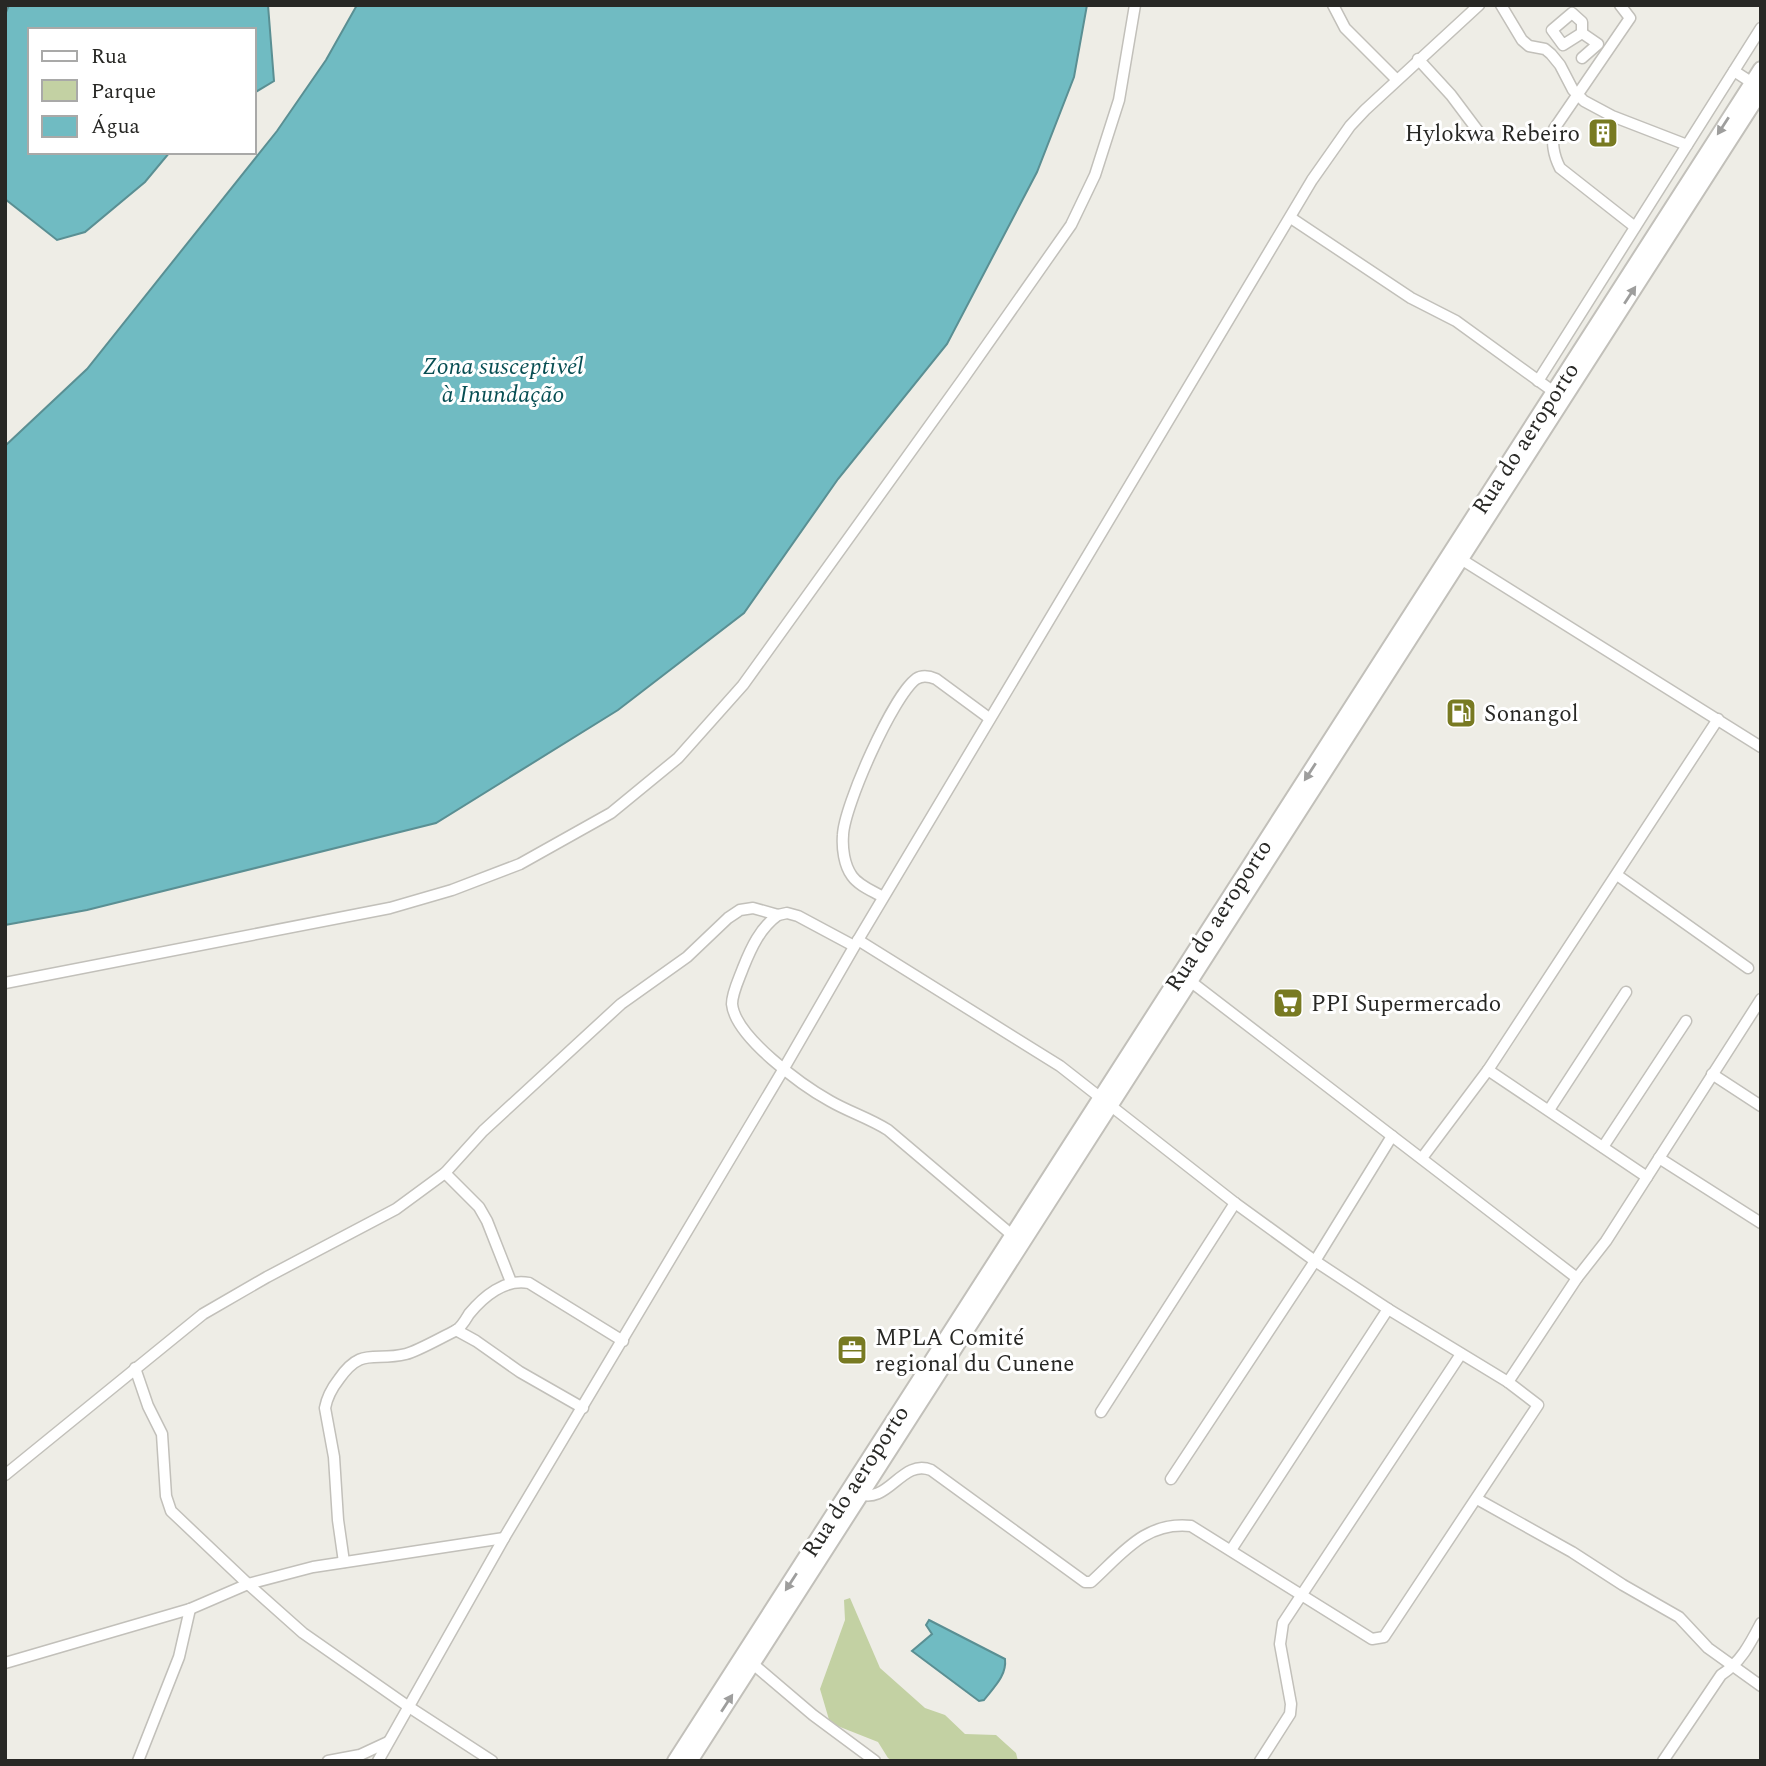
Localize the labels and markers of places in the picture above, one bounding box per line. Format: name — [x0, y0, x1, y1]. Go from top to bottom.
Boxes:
building icon: Hylokwa Rebeiro — [1586, 116, 1620, 150]
place label: Hylokwa Rebeiro — [1405, 117, 1580, 152]
fuel station icon: Sonangol — [1444, 696, 1478, 730]
place label: Sonangol — [1484, 697, 1578, 732]
supermarket icon: PPI Supermercado — [1271, 986, 1305, 1020]
place label: PPI Supermercado — [1311, 987, 1501, 1022]
place label: MPLA Comité regional du Cunene — [875, 1321, 1075, 1382]
office icon: MPLA Comité regional du Cunene — [835, 1333, 869, 1367]

